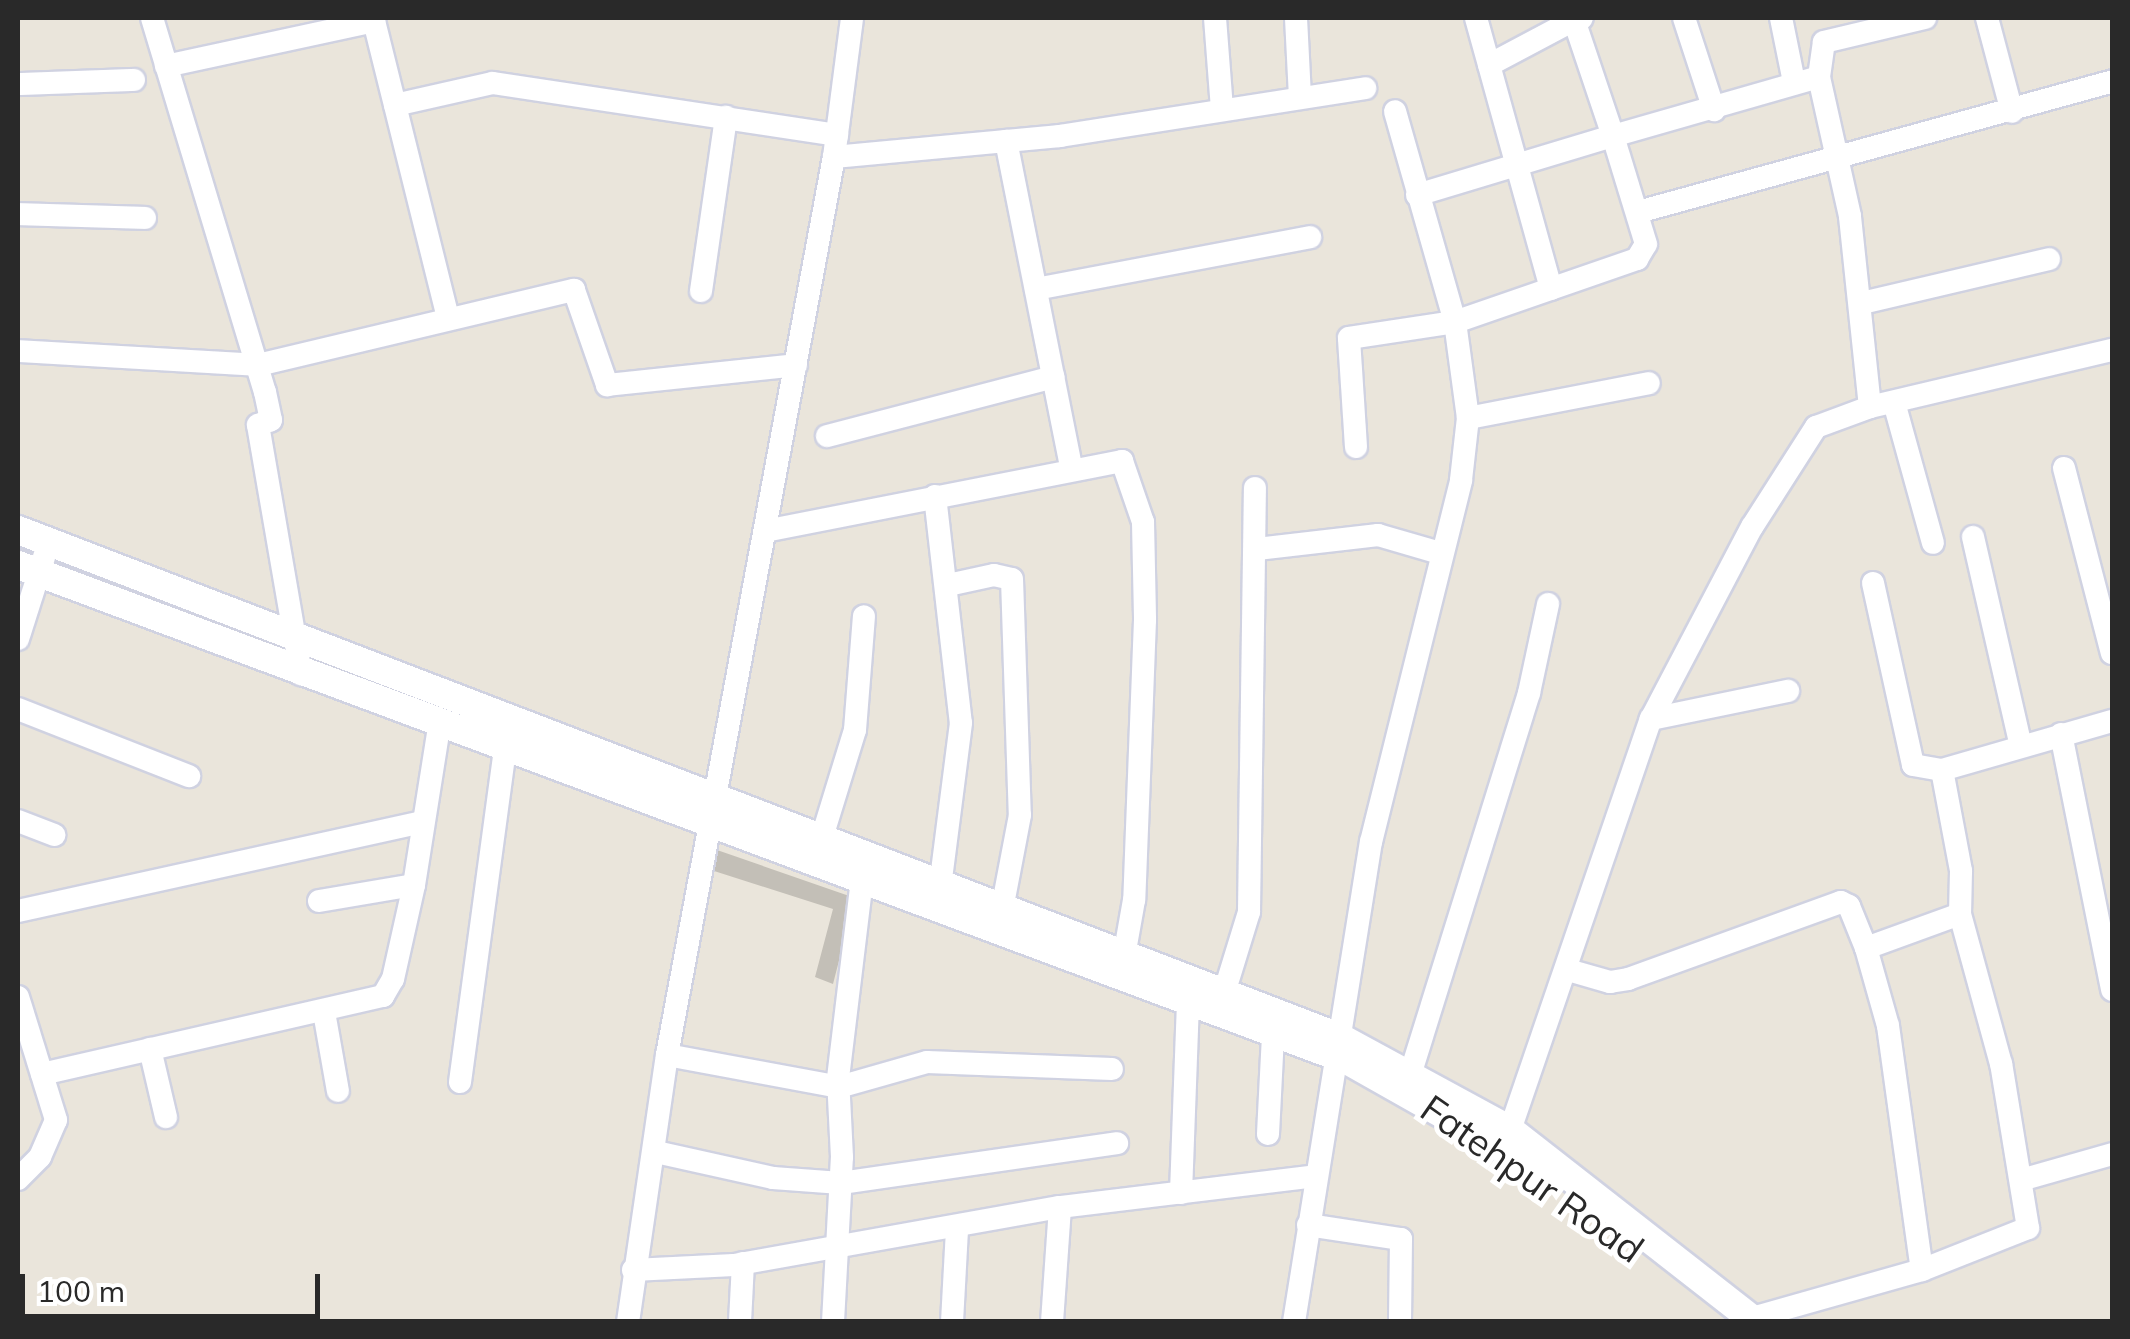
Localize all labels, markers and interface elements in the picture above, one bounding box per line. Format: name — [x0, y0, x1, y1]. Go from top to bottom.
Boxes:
street label: Fatehpur Road — [1412, 1085, 1652, 1273]
scale bar — [25, 1254, 325, 1316]
text: 100 m — [37, 1272, 125, 1310]

